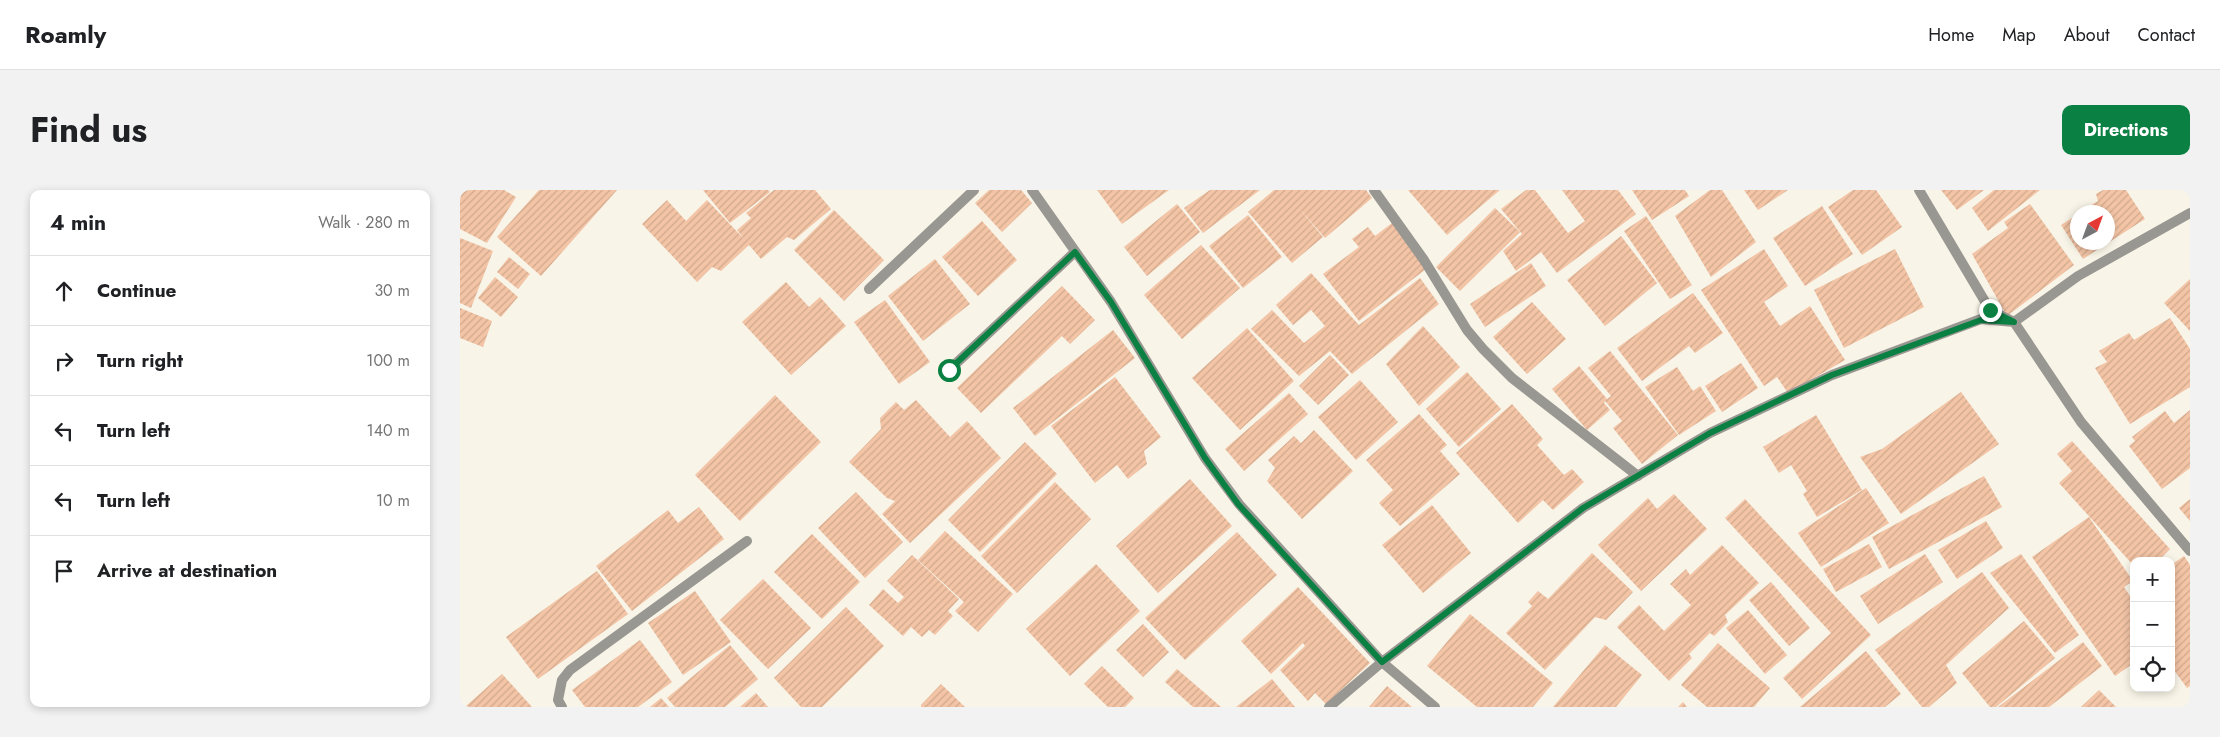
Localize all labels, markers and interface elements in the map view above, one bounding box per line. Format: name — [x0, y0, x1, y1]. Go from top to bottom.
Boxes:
text: Roamly — [25, 17, 106, 52]
text: Home — [1928, 22, 1974, 48]
text: Map — [2002, 22, 2036, 48]
text: About — [2064, 22, 2109, 48]
text: Contact — [2137, 22, 2195, 48]
text: Find us — [30, 105, 147, 155]
button: Directions — [2062, 105, 2190, 155]
north arrow — [2070, 205, 2115, 250]
text: 4 min — [50, 208, 106, 238]
text: Walk · 280 m — [318, 211, 410, 234]
icon: ahead — [50, 277, 78, 305]
text: Continue — [97, 277, 176, 304]
text: 30 m — [374, 279, 410, 302]
route end — [1979, 299, 2002, 322]
icon: right — [50, 347, 78, 375]
text: Turn right — [97, 347, 183, 374]
text: 100 m — [366, 349, 410, 372]
route start — [938, 359, 961, 382]
icon: left — [50, 417, 78, 445]
text: Turn left — [97, 417, 170, 444]
text: 140 m — [367, 419, 410, 442]
icon: left — [50, 487, 78, 515]
text: Turn left — [97, 487, 170, 514]
text: 10 m — [376, 489, 410, 512]
icon: arrive — [50, 557, 78, 585]
text: Arrive at destination — [97, 557, 277, 584]
map controls — [2130, 557, 2175, 692]
button: + — [2130, 557, 2175, 602]
button: − — [2130, 602, 2175, 647]
button: locate — [2130, 647, 2175, 692]

